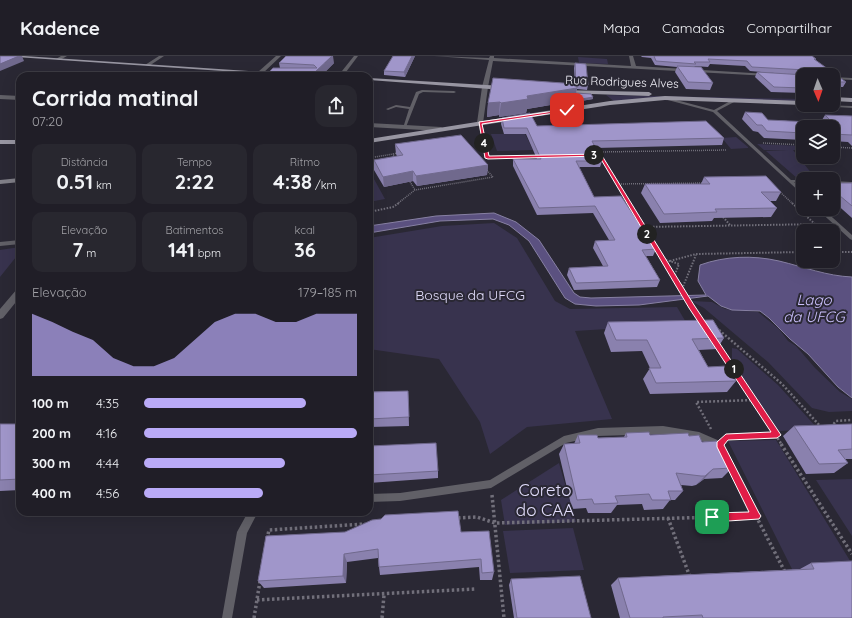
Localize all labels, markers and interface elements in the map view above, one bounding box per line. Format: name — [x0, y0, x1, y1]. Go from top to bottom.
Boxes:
text: Kadence — [20, 16, 100, 40]
text: Mapa — [603, 19, 640, 37]
text: Camadas — [662, 19, 724, 37]
text: Compartilhar — [746, 19, 832, 37]
north arrow — [796, 68, 840, 112]
map controls — [796, 68, 840, 268]
street label: Rua Rodrigues Alves — [565, 72, 680, 91]
text: Corrida matinal — [32, 84, 199, 112]
button: share — [315, 85, 357, 127]
pin — [550, 93, 584, 127]
icon: check — [556, 99, 578, 121]
text: 07:20 — [32, 113, 63, 129]
button: layers — [796, 120, 840, 164]
pin: 4 — [474, 133, 494, 153]
text: 4 — [481, 136, 487, 150]
pin: 3 — [584, 145, 604, 165]
text: 3 — [591, 148, 597, 162]
text: Distância — [61, 155, 108, 169]
text: Tempo — [177, 155, 212, 169]
text: Ritmo — [290, 155, 320, 169]
text: 0.51 — [56, 169, 93, 194]
text: 2:22 — [175, 169, 214, 194]
text: 4:38 — [273, 169, 312, 194]
button: + — [796, 172, 840, 216]
text: km — [93, 178, 112, 192]
text: /km — [312, 178, 337, 192]
text: Elevação — [61, 223, 107, 237]
text: Batimentos — [165, 223, 223, 237]
text: kcal — [295, 223, 315, 237]
pin: 2 — [637, 224, 657, 244]
button: − — [796, 224, 840, 268]
text: 2 — [644, 227, 650, 241]
text: 7 — [72, 237, 83, 262]
text: 141 — [168, 237, 195, 262]
text: 36 — [294, 237, 316, 262]
text: m — [83, 246, 96, 260]
text: bpm — [195, 246, 221, 260]
text: Elevação — [32, 284, 87, 300]
text: 179–185 m — [298, 284, 357, 300]
park label: Bosque da UFCG — [415, 286, 525, 304]
water label: Lago da UFCG — [783, 290, 846, 326]
pin: 1 — [724, 359, 744, 379]
text: 1 — [732, 362, 736, 376]
text: 100 m — [32, 395, 69, 411]
text: 4:35 — [96, 395, 119, 411]
text: 200 m — [32, 425, 71, 441]
text: 4:16 — [96, 425, 117, 441]
text: 300 m — [32, 455, 71, 471]
text: 4:44 — [96, 455, 119, 471]
park label: Coreto do CAA — [516, 479, 574, 520]
text: 400 m — [32, 485, 71, 501]
text: 4:56 — [96, 485, 119, 501]
pin — [695, 500, 729, 534]
icon: arrive — [701, 506, 723, 528]

